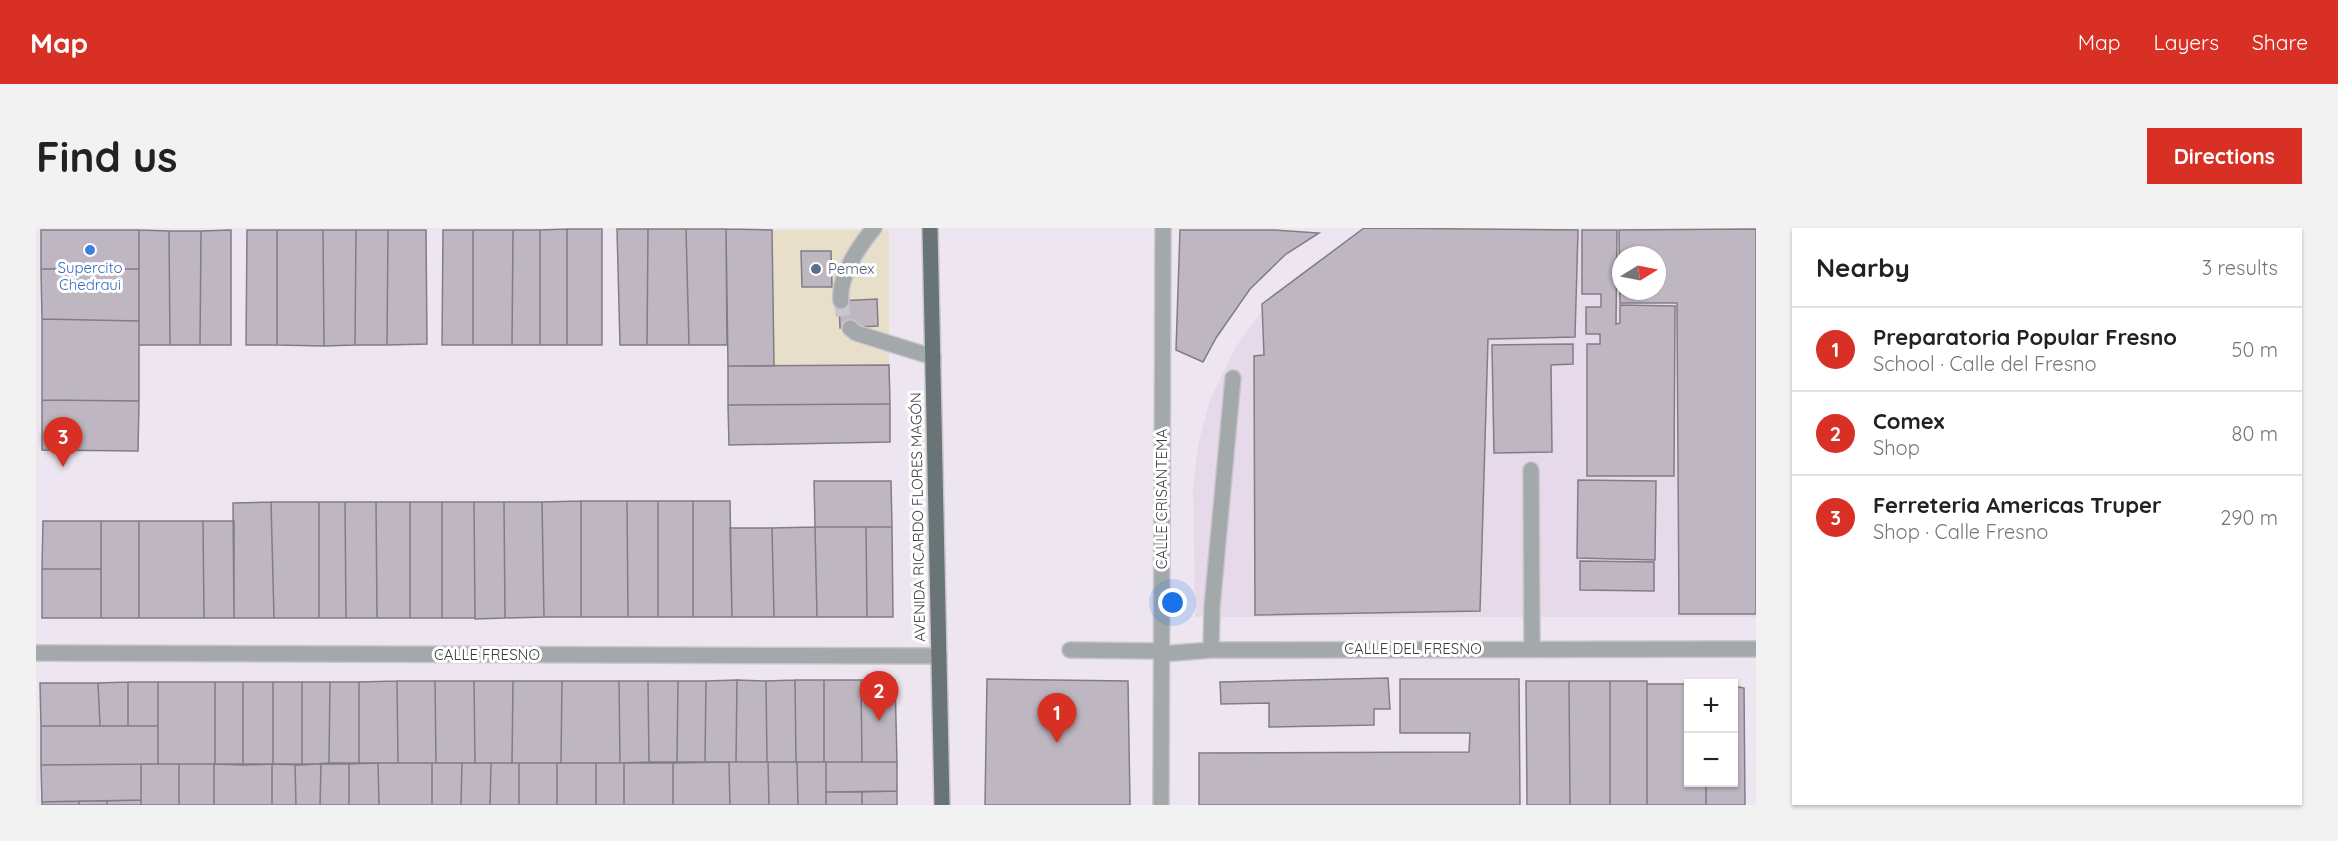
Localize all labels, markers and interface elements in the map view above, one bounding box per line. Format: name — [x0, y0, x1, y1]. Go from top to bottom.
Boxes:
text: Map — [30, 25, 88, 60]
text: Map — [2078, 29, 2121, 55]
text: Layers — [2154, 29, 2219, 55]
text: Share — [2252, 29, 2308, 55]
button: Directions — [2147, 128, 2302, 184]
text: Find us — [36, 130, 178, 183]
marker: Supercito Chedraui — [83, 243, 97, 257]
north arrow — [1612, 246, 1666, 300]
text: Nearby — [1816, 251, 1910, 284]
text: 3 results — [2202, 255, 2278, 280]
place label: Supercito Chedraui — [57, 258, 123, 294]
place label: Pemex — [828, 259, 875, 278]
marker: Pemex — [809, 262, 823, 276]
text: Preparatoria Popular Fresno — [1873, 323, 2177, 351]
text: 1 — [1832, 337, 1839, 362]
text: 50 m — [2232, 337, 2278, 362]
text: School · Calle del Fresno — [1873, 351, 2097, 376]
street label: AVENIDA RICARDO FLORES MAGÓN — [906, 392, 929, 642]
text: Comex — [1873, 407, 1945, 435]
pin: 3 — [44, 418, 82, 467]
text: 2 — [1830, 421, 1841, 446]
text: 80 m — [2232, 421, 2278, 446]
street label: CALLE CRISANTEMA — [1152, 429, 1171, 569]
text: Shop — [1873, 435, 1920, 460]
text: Ferreteria Americas Truper — [1873, 491, 2162, 519]
text: 3 — [1830, 505, 1841, 530]
text: 290 m — [2220, 505, 2278, 530]
text: Shop · Calle Fresno — [1873, 519, 2048, 544]
your location — [1158, 588, 1187, 617]
street label: CALLE DEL FRESNO — [1344, 639, 1482, 658]
street label: CALLE FRESNO — [434, 645, 540, 664]
pin: 2 — [860, 672, 898, 721]
map controls — [1684, 679, 1738, 787]
button: + — [1684, 679, 1738, 733]
pin: 1 — [1038, 694, 1076, 743]
button: − — [1684, 733, 1738, 787]

